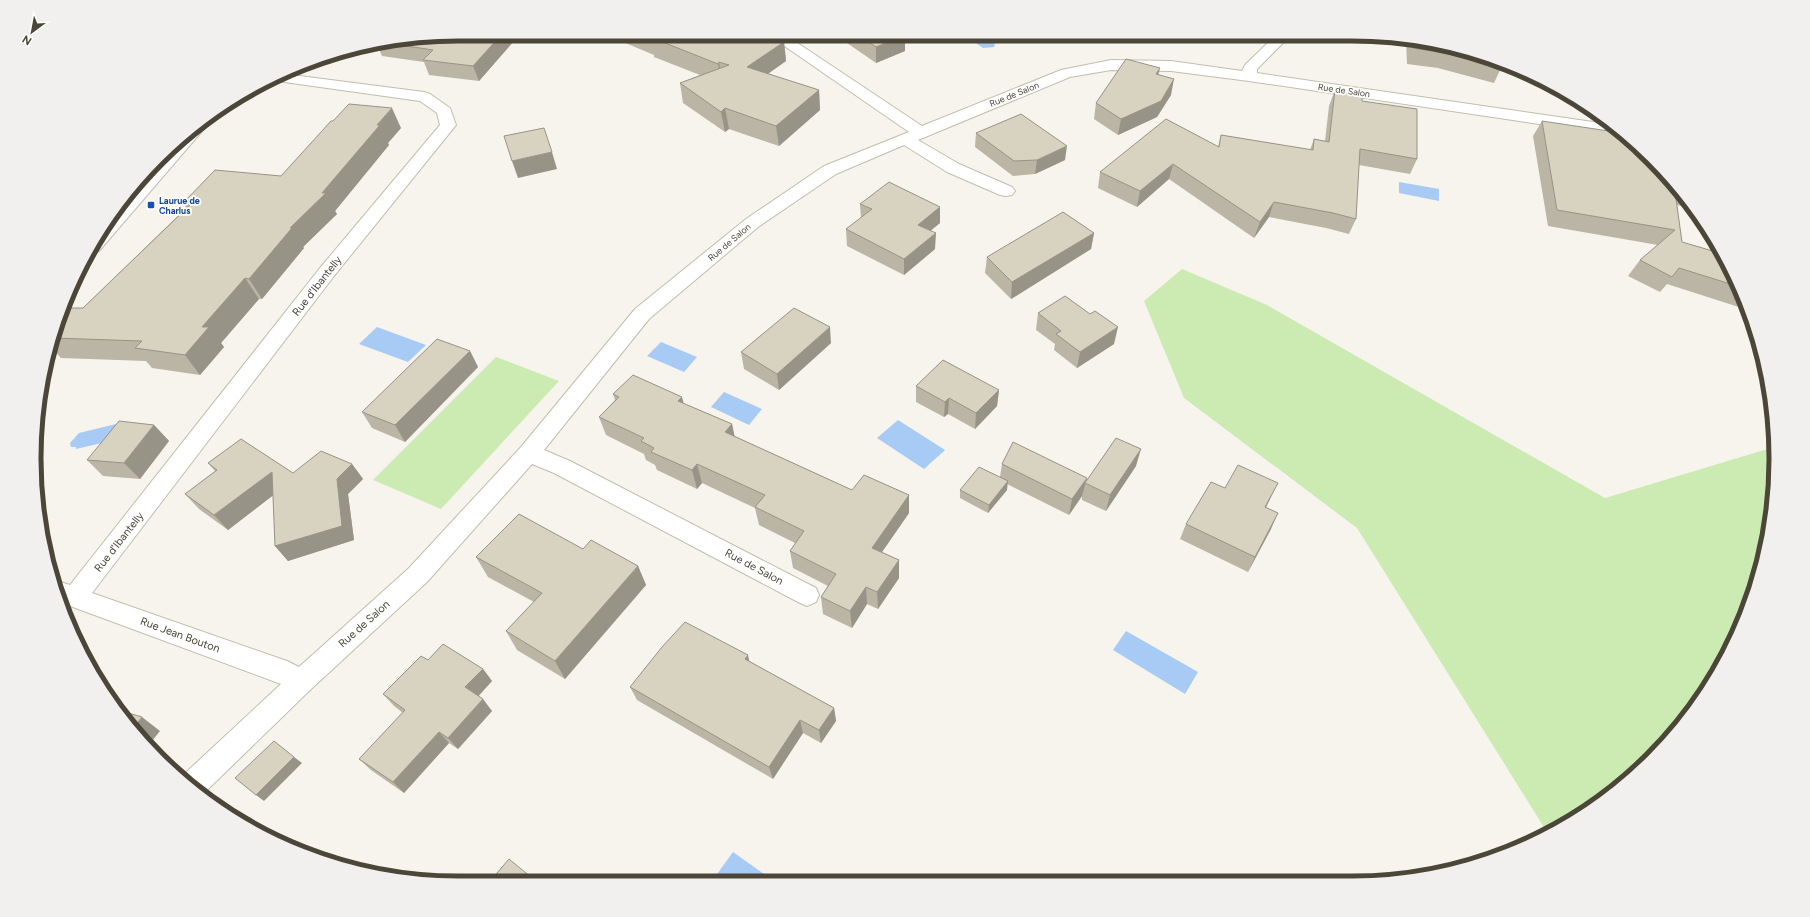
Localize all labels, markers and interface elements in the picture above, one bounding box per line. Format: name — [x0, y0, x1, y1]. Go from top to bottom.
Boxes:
north arrow — [12, 12, 52, 52]
text: N — [20, 32, 34, 48]
street label: Rue de Salon — [988, 79, 1040, 109]
street label: Rue de Salon — [1317, 81, 1371, 99]
place label: Laurue de Charlus — [159, 195, 200, 216]
marker: Laurue de Charlus — [146, 200, 156, 210]
street label: Rue de Salon — [705, 221, 753, 263]
street label: Rue d'Ibantelly — [290, 253, 345, 319]
street label: Rue d'Ibantelly — [92, 509, 147, 575]
street label: Rue de Salon — [723, 546, 785, 588]
street label: Rue de Salon — [336, 598, 392, 650]
street label: Rue Jean Bouton — [138, 615, 222, 655]

